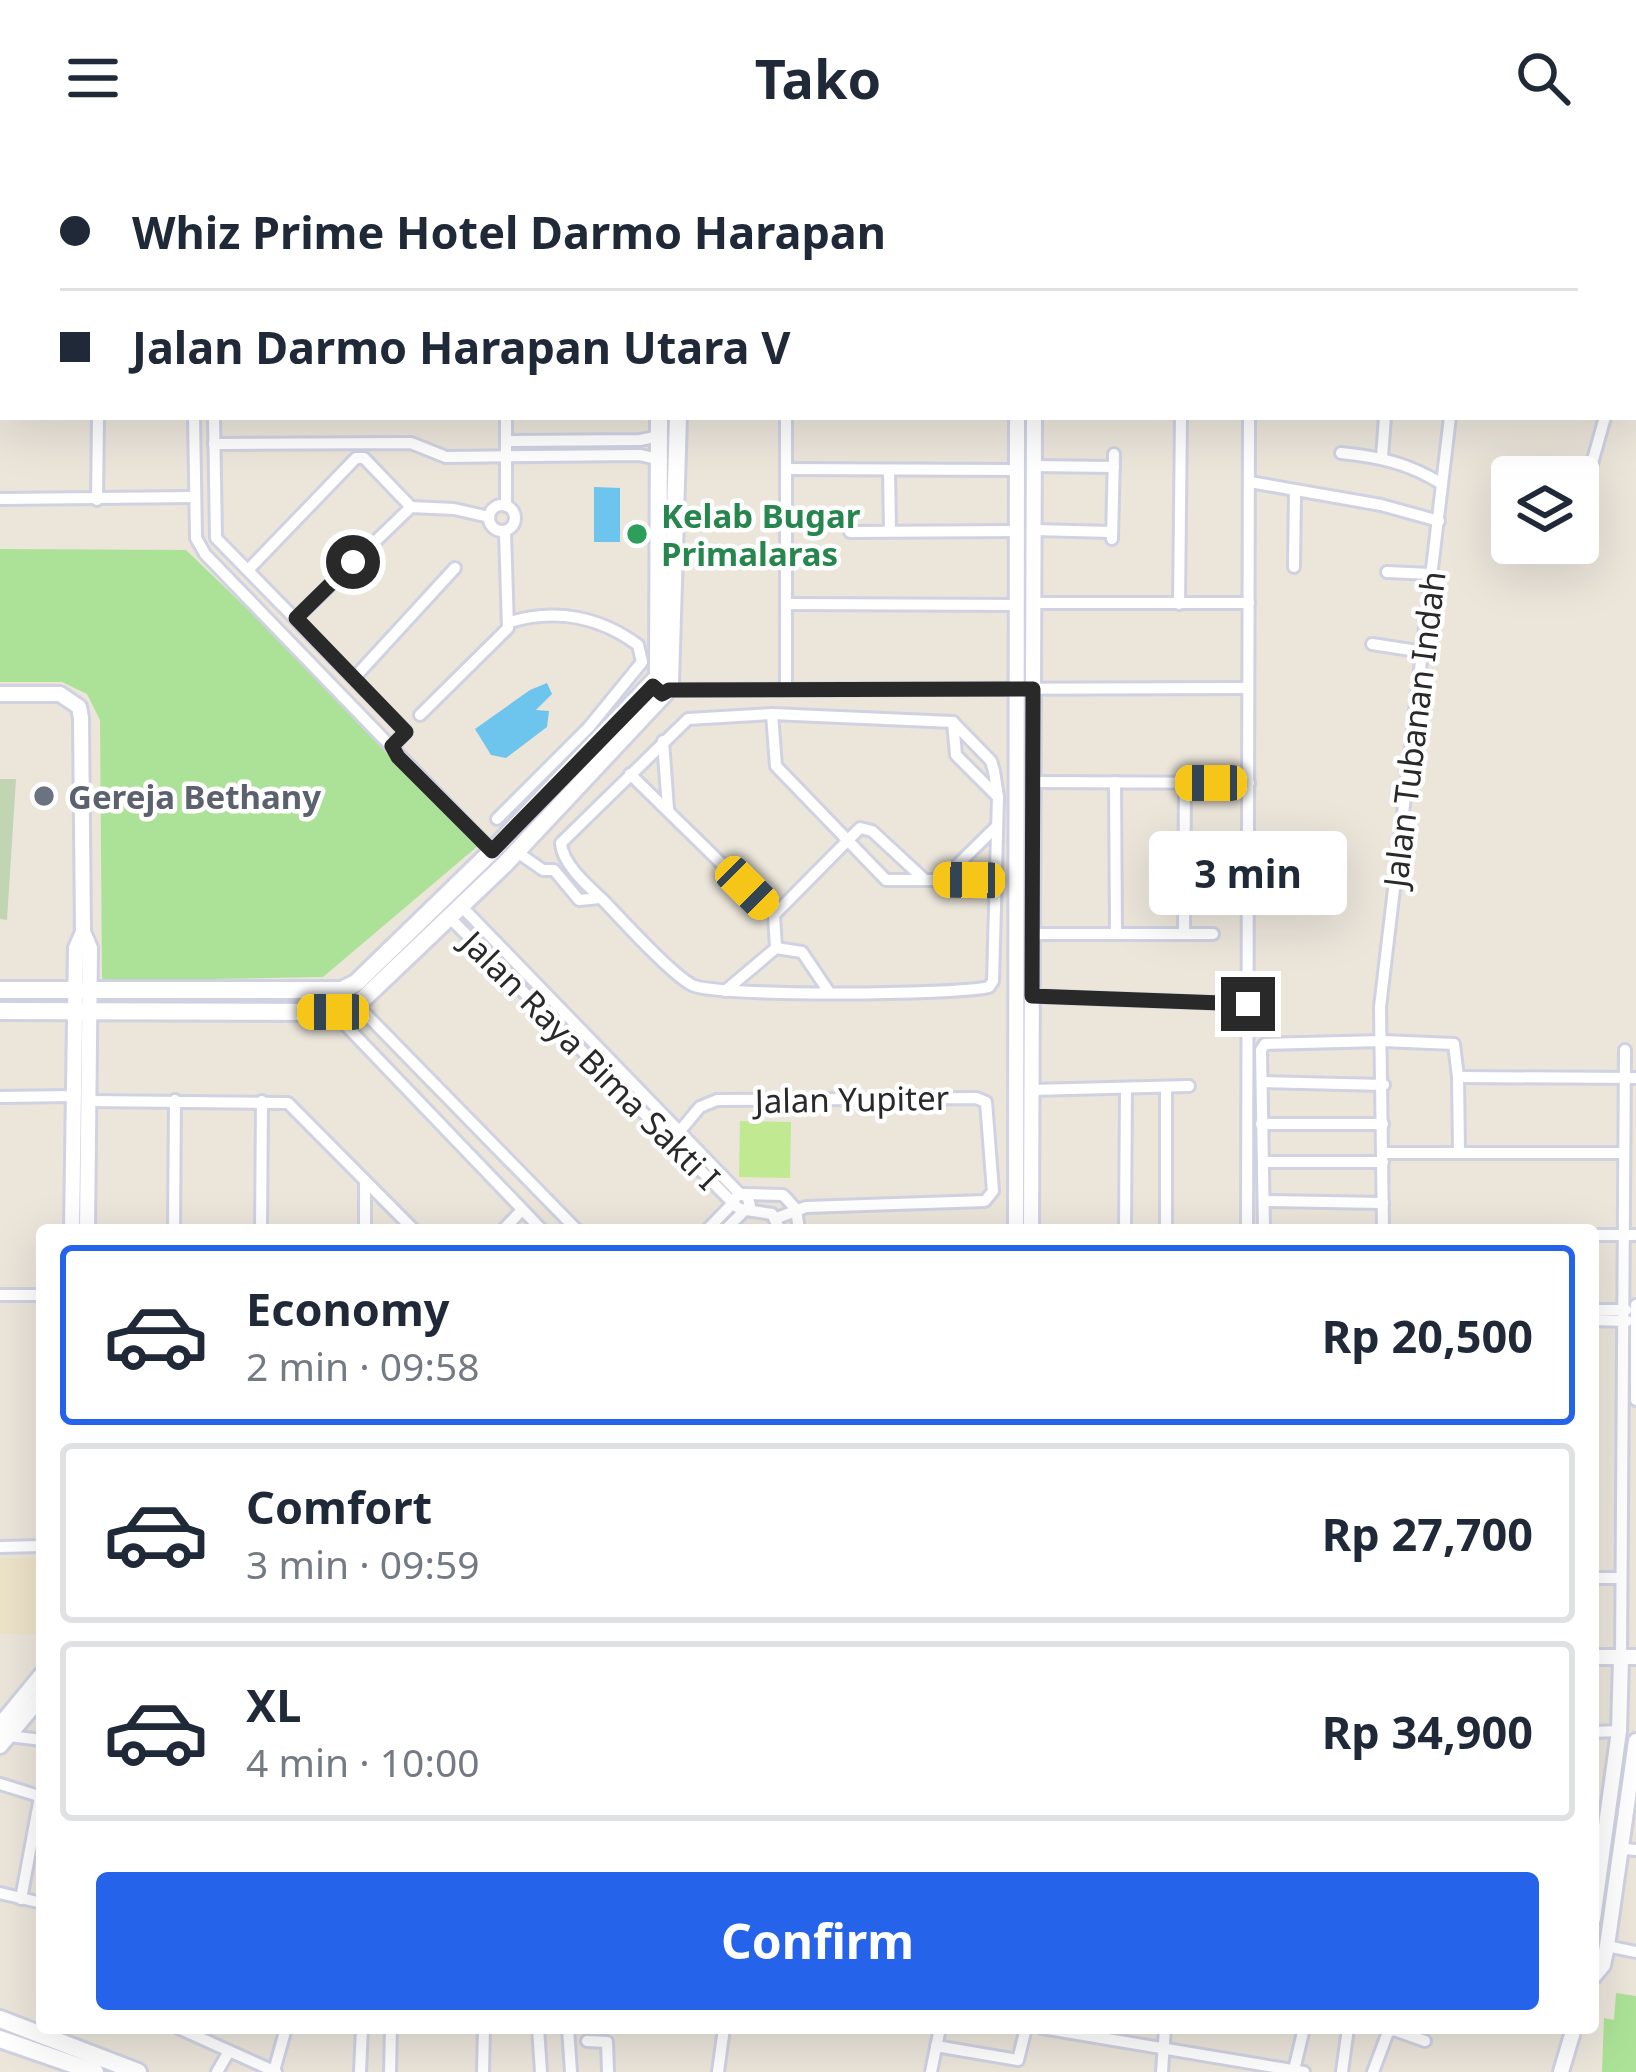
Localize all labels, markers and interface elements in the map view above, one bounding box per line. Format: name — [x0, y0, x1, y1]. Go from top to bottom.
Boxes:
text: Tako — [755, 41, 881, 115]
icon: menu — [60, 45, 126, 111]
icon: search — [1510, 45, 1576, 111]
text: Whiz Prime Hotel Darmo Harapan — [132, 201, 886, 262]
text: Jalan Darmo Harapan Utara V — [132, 316, 790, 377]
map controls — [1491, 456, 1599, 564]
button: layers — [1491, 456, 1599, 564]
place label: Kelab Bugar Primalaras — [661, 493, 861, 576]
marker: Kelab Bugar Primalaras — [624, 521, 650, 547]
route start — [326, 535, 380, 589]
street label: Jalan Tubanan Indah — [1372, 568, 1456, 893]
car — [1175, 765, 1247, 801]
place label: Gereja Bethany — [68, 774, 321, 819]
marker: Gereja Bethany — [31, 783, 57, 809]
callout: 3 min — [1149, 830, 1347, 914]
text: 3 min — [1194, 846, 1302, 899]
car — [709, 850, 785, 926]
car — [933, 861, 1005, 899]
street label: Jalan Raya Bima Sakti I — [450, 919, 730, 1199]
route end — [1221, 977, 1275, 1031]
car — [297, 994, 369, 1030]
street label: Jalan Yupiter — [751, 1075, 950, 1123]
text: Economy — [246, 1278, 450, 1339]
icon: car — [102, 1281, 210, 1389]
text: Rp 20,500 — [1322, 1305, 1533, 1366]
text: 2 min · 09:58 — [246, 1339, 480, 1392]
text: Comfort — [246, 1476, 432, 1537]
icon: car — [102, 1479, 210, 1587]
text: Rp 27,700 — [1322, 1503, 1533, 1564]
text: 3 min · 09:59 — [246, 1537, 480, 1590]
text: XL — [246, 1674, 301, 1735]
icon: car — [102, 1677, 210, 1785]
text: Rp 34,900 — [1322, 1701, 1533, 1762]
text: 4 min · 10:00 — [246, 1735, 480, 1788]
button: Confirm — [96, 1872, 1539, 2010]

